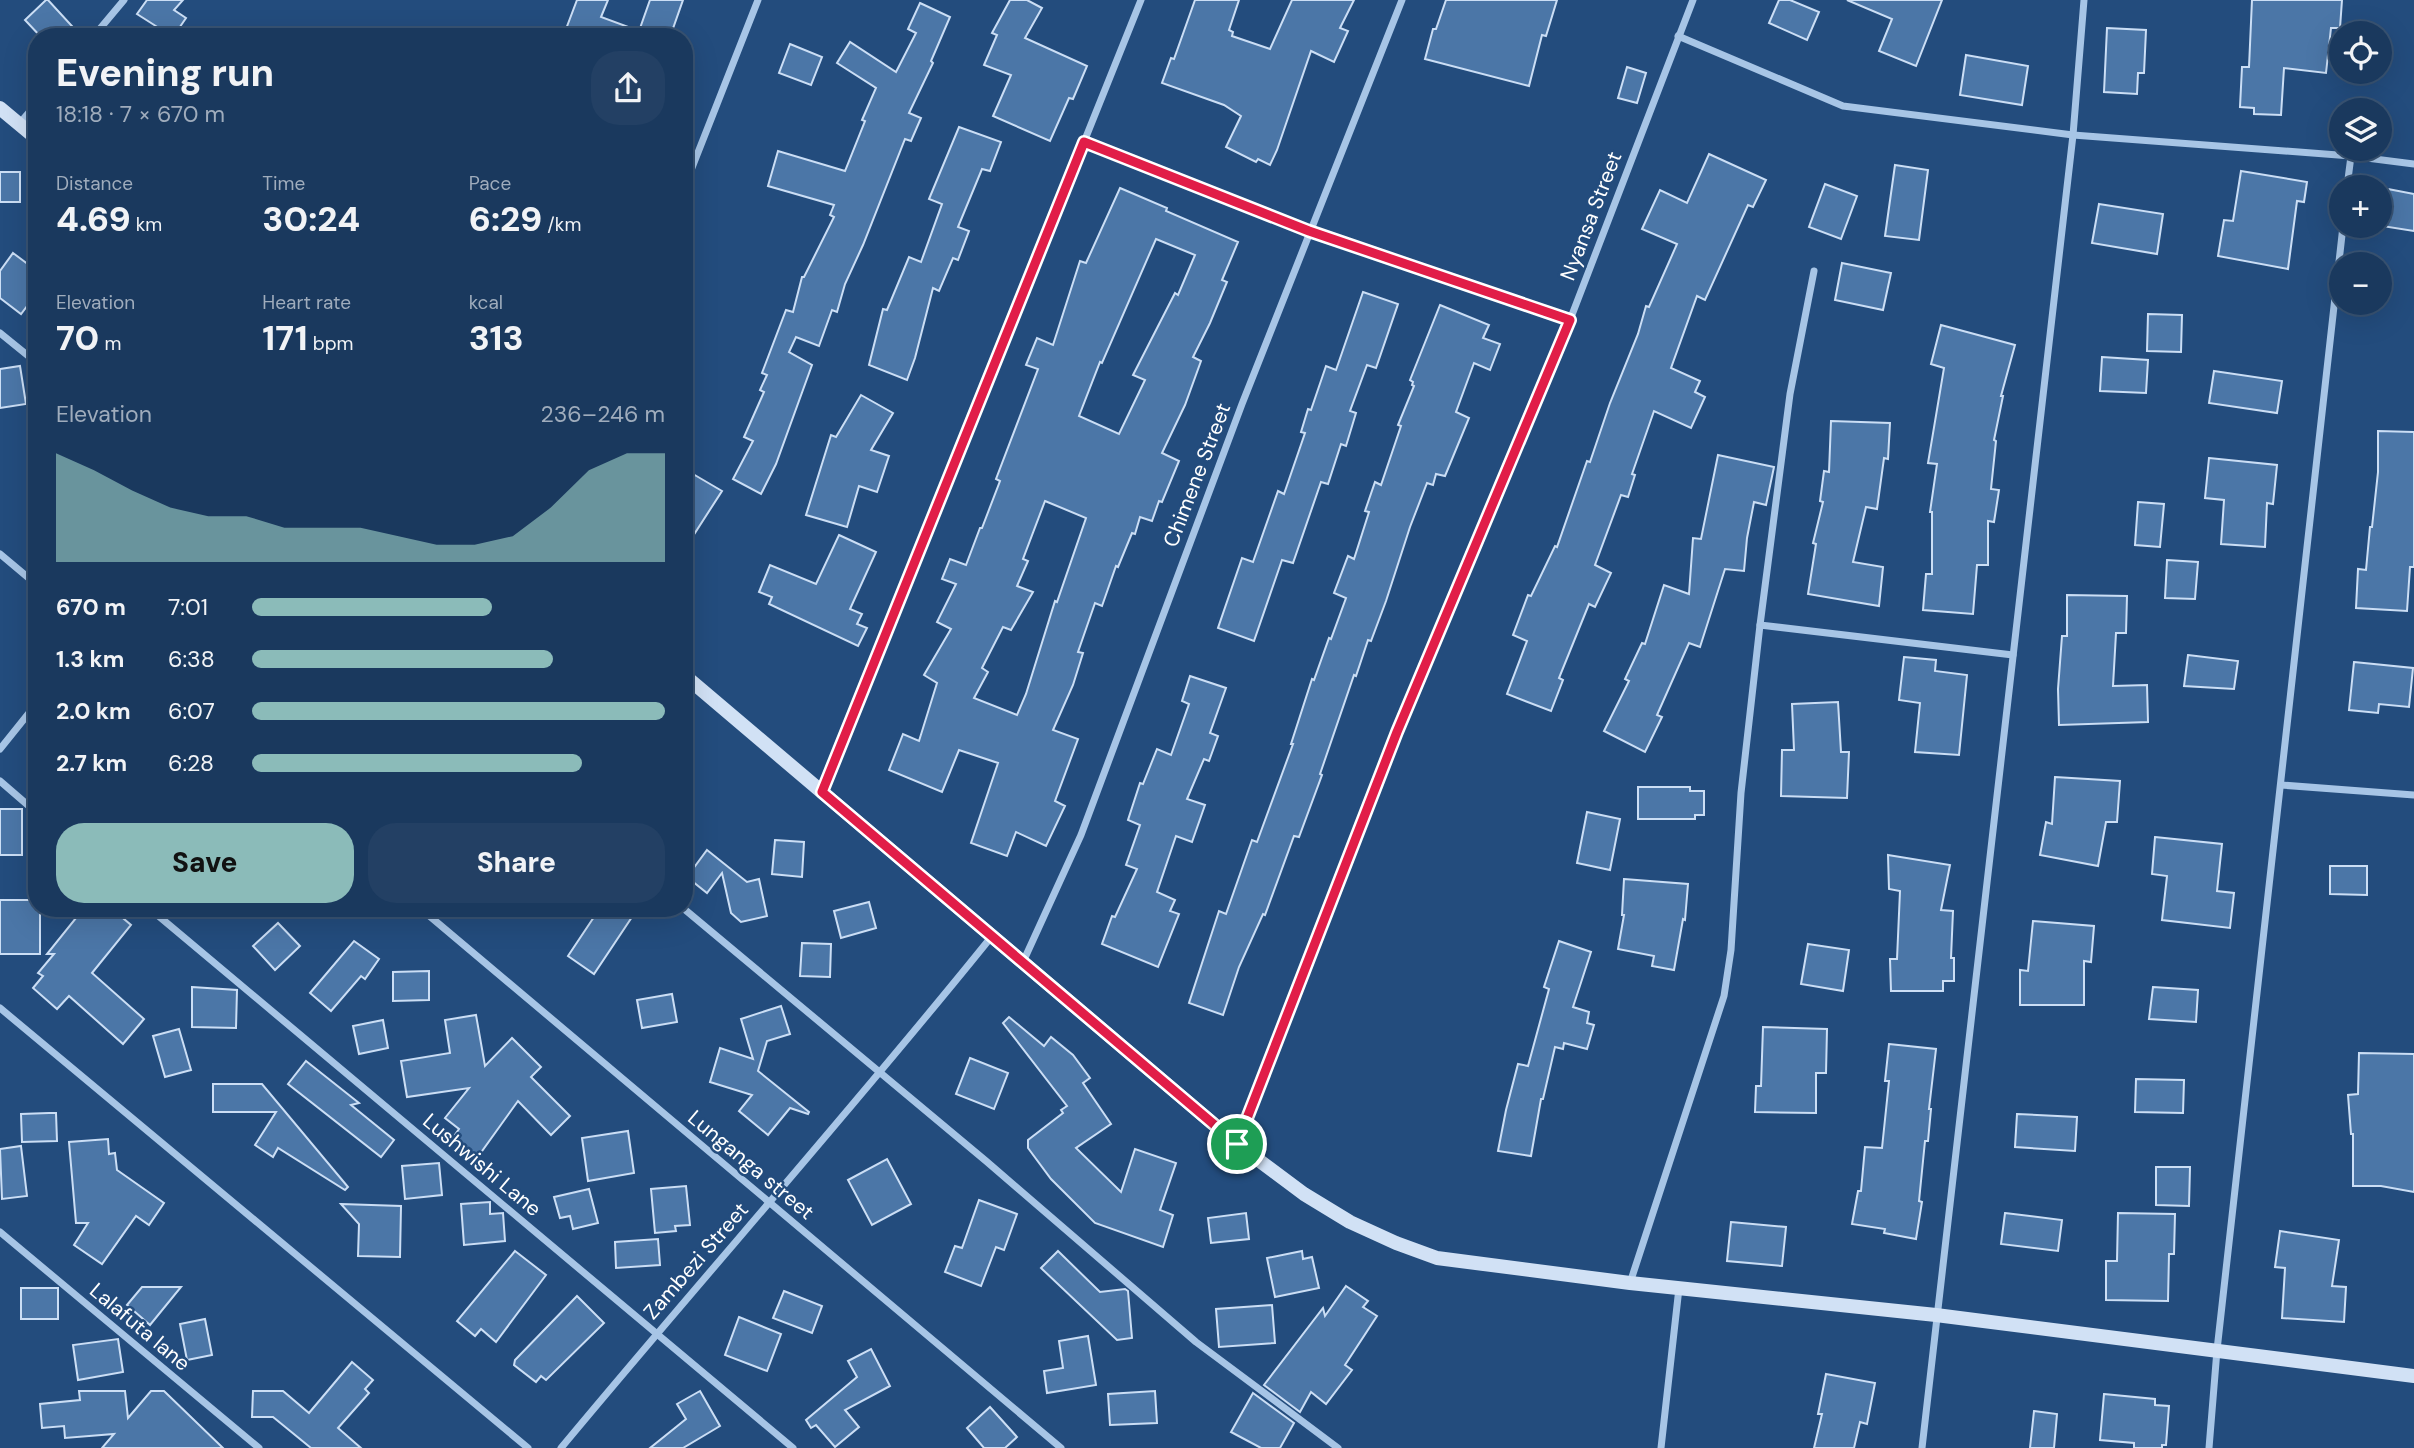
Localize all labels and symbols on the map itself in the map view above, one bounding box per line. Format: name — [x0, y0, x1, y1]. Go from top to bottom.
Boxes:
street label: Nyansa Street — [1554, 147, 1628, 285]
street label: Chimene Street — [1157, 399, 1237, 551]
street label: Lunganga street — [682, 1104, 820, 1226]
street label: Lushwishi Lane — [417, 1107, 547, 1223]
pin — [1207, 1114, 1267, 1174]
street label: Zambezi Street — [637, 1197, 755, 1325]
street label: Lalafuta lane — [84, 1277, 196, 1377]

